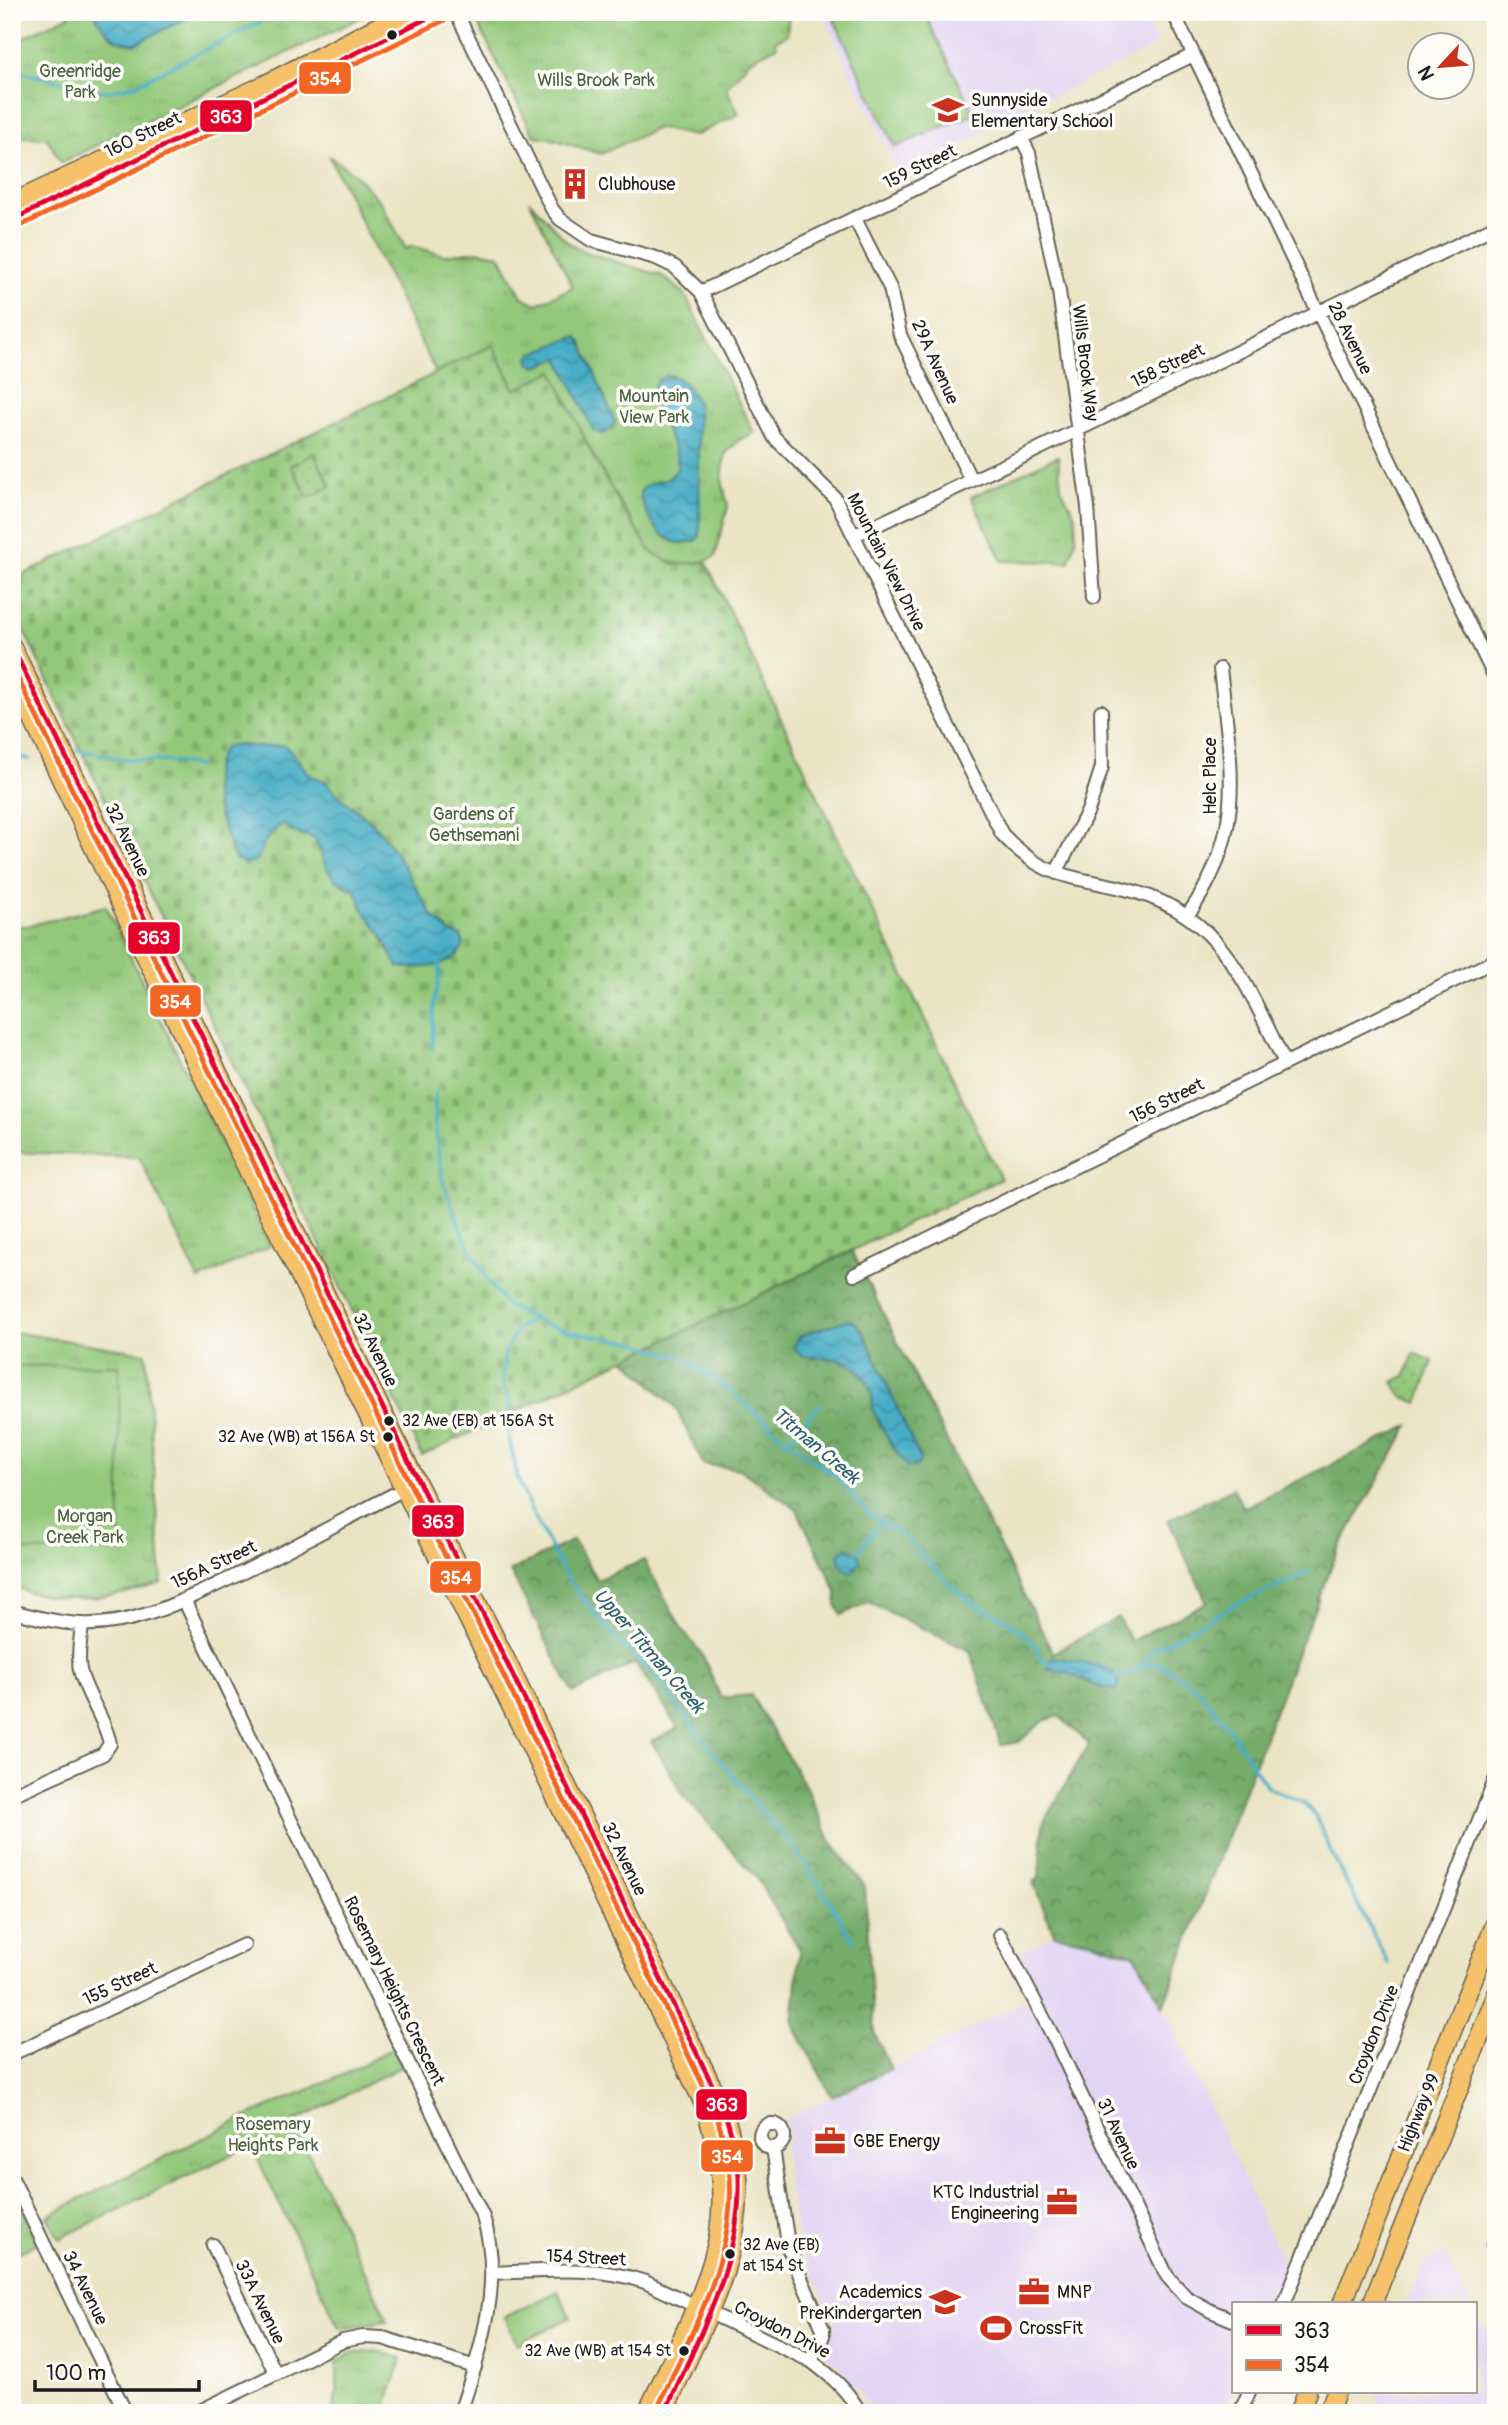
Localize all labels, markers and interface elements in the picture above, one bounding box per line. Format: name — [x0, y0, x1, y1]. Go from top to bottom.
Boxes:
unlabelled marker — [385, 28, 399, 42]
north arrow — [1406, 32, 1476, 102]
park label: Greenridge Park — [39, 60, 121, 104]
line badge: 354 — [298, 61, 352, 95]
text: N — [1413, 62, 1440, 84]
text: 354 — [309, 67, 341, 91]
park label: Wills Brook Park — [537, 69, 655, 92]
place label: Sunnyside Elementary School — [971, 89, 1113, 133]
school or university icon: Sunnyside Elementary School — [931, 93, 965, 127]
line badge: 363 — [199, 99, 253, 133]
text: 363 — [210, 105, 242, 129]
street label: 160 Street — [101, 106, 186, 163]
street label: 159 Street — [880, 139, 961, 195]
building icon: Clubhouse — [558, 167, 592, 201]
place label: Clubhouse — [598, 173, 675, 196]
street label: 28 Avenue — [1322, 298, 1378, 378]
street label: Wills Brook Way — [1066, 303, 1104, 423]
street label: 29A Avenue — [906, 316, 964, 408]
street label: 158 Street — [1128, 338, 1209, 394]
park label: Mountain View Park — [619, 385, 690, 429]
street label: Mountain View Drive — [841, 489, 931, 635]
street label: Helc Place — [1199, 737, 1222, 815]
street label: 32 Avenue — [99, 799, 155, 881]
park label: Gardens of Gethsemani — [429, 803, 519, 847]
line badge: 363 — [127, 921, 181, 955]
text: 363 — [138, 926, 170, 950]
line badge: 354 — [149, 984, 202, 1018]
text: 354 — [159, 990, 191, 1014]
street label: 156 Street — [1126, 1073, 1209, 1129]
street label: 32 Avenue — [347, 1309, 403, 1391]
water label: Titman Creek — [768, 1403, 866, 1491]
place label: 32 Ave (EB) at 156A St — [402, 1411, 554, 1431]
marker: 32 Ave (EB) at 156A St — [382, 1414, 396, 1428]
place label: 32 Ave (WB) at 156A St — [218, 1427, 376, 1447]
marker: 32 Ave (WB) at 156A St — [381, 1430, 395, 1444]
line badge: 363 — [411, 1504, 465, 1538]
park label: Morgan Creek Park — [46, 1505, 124, 1549]
text: 363 — [422, 1510, 454, 1534]
street label: 156A Street — [168, 1535, 261, 1595]
line badge: 354 — [429, 1560, 482, 1594]
text: 354 — [440, 1566, 472, 1590]
water label: Upper Titman Creek — [588, 1584, 711, 1720]
street label: 32 Avenue — [596, 1818, 652, 1900]
street label: Rosemary Heights Crescent — [338, 1893, 450, 2090]
street label: 155 Street — [79, 1957, 161, 2011]
street label: Croydon Drive — [1344, 1982, 1404, 2088]
street label: Highway 99 — [1393, 2070, 1445, 2156]
line badge: 363 — [695, 2088, 748, 2121]
text: 363 — [706, 2093, 738, 2117]
street label: 31 Avenue — [1091, 2095, 1145, 2174]
park label: Rosemary Heights Park — [227, 2113, 319, 2157]
office icon: GBE Energy — [813, 2124, 847, 2158]
place label: GBE Energy — [853, 2130, 940, 2153]
line badge: 354 — [700, 2139, 754, 2173]
text: 354 — [711, 2145, 743, 2169]
place label: KTC Industrial Engineering — [932, 2181, 1039, 2225]
office icon: KTC Industrial Engineering — [1045, 2185, 1079, 2219]
place label: 32 Ave (EB) at 154 St — [743, 2235, 820, 2276]
street label: 154 Street — [545, 2244, 627, 2272]
street label: 34 Avenue — [57, 2247, 113, 2329]
marker: 32 Ave (EB) at 154 St — [723, 2247, 737, 2261]
street label: 33A Avenue — [230, 2256, 290, 2348]
office icon: MNP — [1017, 2275, 1051, 2309]
place label: Academics PreKindergarten — [799, 2281, 922, 2325]
place label: MNP — [1057, 2281, 1092, 2304]
school or university icon: Academics PreKindergarten — [928, 2285, 962, 2319]
street label: Croydon Drive — [730, 2296, 834, 2364]
legend — [1232, 2302, 1476, 2394]
sports icon: CrossFit — [979, 2311, 1013, 2345]
place label: CrossFit — [1019, 2317, 1084, 2340]
text: 363 — [1294, 2318, 1330, 2345]
place label: 32 Ave (WB) at 154 St — [524, 2341, 672, 2361]
marker: 32 Ave (WB) at 154 St — [677, 2344, 691, 2358]
scale bar — [35, 2348, 200, 2392]
text: 354 — [1294, 2352, 1329, 2379]
text: 100 m — [46, 2360, 106, 2387]

